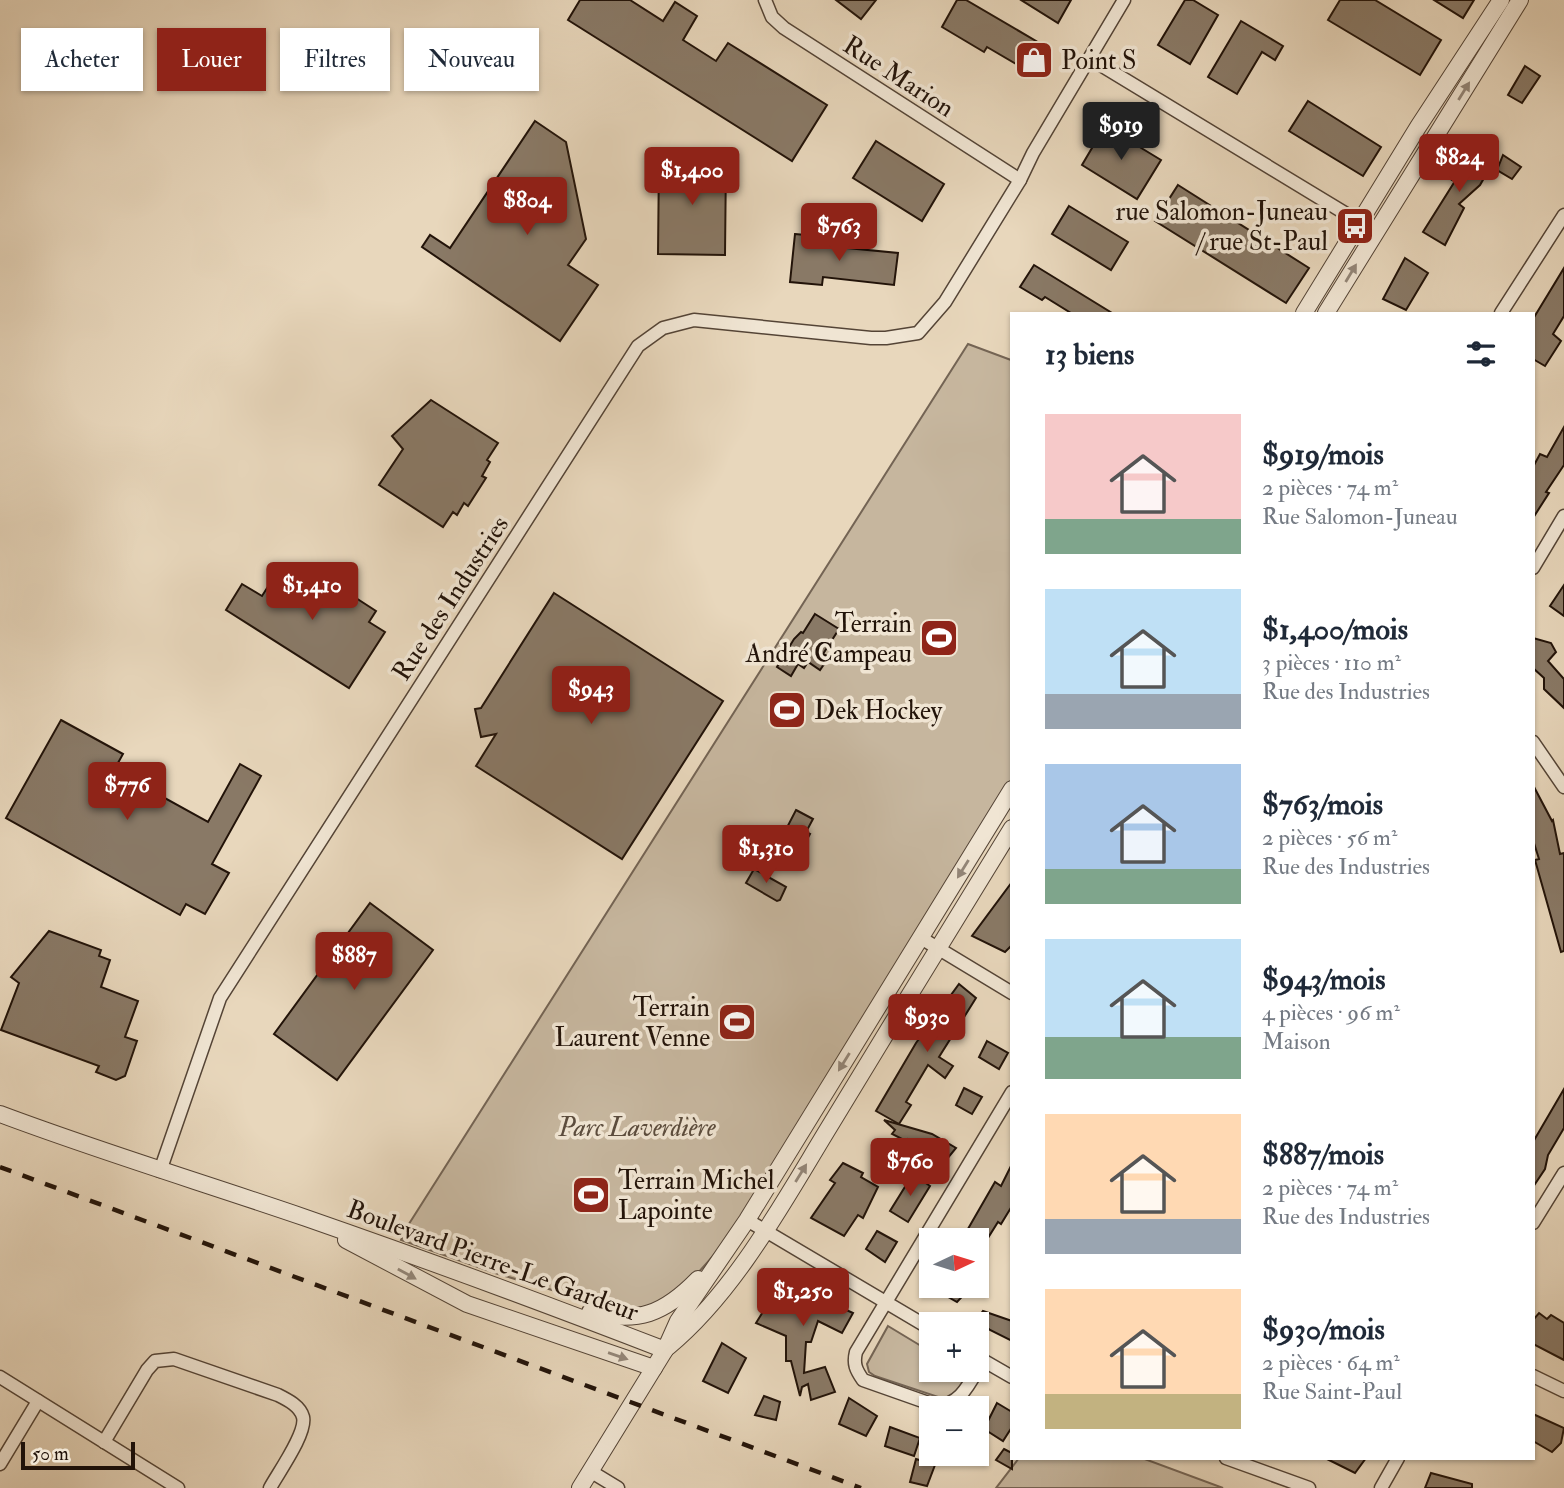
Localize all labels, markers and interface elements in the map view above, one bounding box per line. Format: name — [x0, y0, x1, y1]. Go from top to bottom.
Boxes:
chip: Acheter — [21, 28, 143, 91]
chip: Louer — [157, 28, 266, 91]
chip: Filtres — [280, 28, 390, 91]
chip: Nouveau — [404, 28, 539, 91]
street label: Rue Marion — [837, 29, 960, 125]
shop icon: Point S — [1013, 39, 1055, 81]
place label: Point S — [1061, 45, 1136, 77]
one-way arrow — [1457, 81, 1470, 101]
pin: $919 — [1080, 102, 1162, 162]
text: $919 — [1099, 110, 1143, 139]
pin: $824 — [1418, 134, 1500, 194]
text: $824 — [1435, 142, 1483, 171]
pin: $1,400 — [635, 148, 749, 207]
text: $1,400 — [660, 155, 724, 184]
pin: $804 — [486, 177, 568, 237]
text: $804 — [503, 185, 551, 214]
place label: rue Salomon-Juneau / rue St-Paul — [1115, 196, 1328, 258]
pin: $763 — [798, 204, 880, 263]
bus stop icon: rue Salomon-Juneau / rue St-Paul — [1334, 205, 1376, 247]
text: $763 — [817, 211, 861, 240]
one-way arrow — [1345, 263, 1358, 282]
icon: filters — [1462, 335, 1500, 373]
text: 13 biens — [1045, 336, 1134, 373]
text: $919/mois — [1262, 436, 1384, 473]
icon: home — [1101, 442, 1185, 526]
text: 2 pièces · 74 m² — [1262, 473, 1398, 502]
text: Rue Salomon-Juneau — [1262, 502, 1458, 531]
street label: Rue des Industries — [386, 510, 516, 687]
pin: $1,410 — [255, 562, 369, 622]
text: $1,410 — [282, 570, 342, 599]
place label: Terrain André Campeau — [745, 608, 912, 671]
text: $1,400/mois — [1262, 611, 1408, 648]
sports icon: Terrain André Campeau — [918, 617, 960, 659]
icon: home — [1101, 617, 1185, 701]
text: 3 pièces · 110 m² — [1262, 648, 1401, 677]
pin: $943 — [550, 666, 632, 726]
text: $943 — [568, 674, 614, 703]
text: Rue des Industries — [1262, 677, 1430, 706]
sports icon: Dek Hockey — [766, 689, 808, 731]
place label: Dek Hockey — [814, 695, 943, 727]
pin: $776 — [86, 762, 168, 822]
text: $776 — [104, 770, 150, 799]
text: $763/mois — [1262, 786, 1383, 823]
icon: home — [1101, 792, 1185, 876]
text: 2 pièces · 56 m² — [1262, 823, 1397, 852]
pin: $1,310 — [709, 826, 823, 885]
text: $1,310 — [738, 833, 794, 862]
text: Rue des Industries — [1262, 852, 1430, 881]
one-way arrow — [957, 859, 970, 878]
pin: $887 — [313, 932, 395, 992]
text: $887 — [331, 940, 377, 969]
text: $943/mois — [1262, 961, 1386, 998]
icon: home — [1101, 967, 1185, 1051]
place label: Terrain Laurent Venne — [555, 992, 710, 1054]
pin: $930 — [886, 995, 968, 1054]
text: 4 pièces · 96 m² — [1262, 998, 1400, 1027]
sports icon: Terrain Laurent Venne — [716, 1001, 758, 1043]
text: $930 — [904, 1002, 950, 1031]
text: Maison — [1262, 1027, 1331, 1056]
one-way arrow — [838, 1053, 851, 1072]
park label: Parc Laverdière — [557, 1112, 716, 1144]
text: $887/mois — [1262, 1136, 1384, 1173]
pin: $760 — [869, 1138, 951, 1198]
icon: home — [1101, 1142, 1185, 1226]
text: $760 — [887, 1146, 933, 1175]
one-way arrow — [794, 1163, 807, 1182]
place label: Terrain Michel Lapointe — [618, 1165, 775, 1228]
text: 2 pièces · 74 m² — [1262, 1173, 1398, 1202]
sports icon: Terrain Michel Lapointe — [570, 1174, 612, 1216]
street label: Boulevard Pierre-Le Gardeur — [342, 1193, 643, 1329]
text: Rue des Industries — [1262, 1202, 1430, 1231]
north arrow — [919, 1228, 989, 1298]
map controls — [919, 1228, 989, 1466]
one-way arrow — [397, 1268, 417, 1280]
pin: $1,250 — [746, 1268, 860, 1328]
text: $1,250 — [773, 1276, 833, 1305]
text: $930/mois — [1262, 1311, 1385, 1348]
button: + — [919, 1312, 989, 1382]
icon: home — [1101, 1317, 1185, 1401]
text: 2 pièces · 64 m² — [1262, 1348, 1400, 1377]
one-way arrow — [608, 1351, 629, 1362]
text: Rue Saint-Paul — [1262, 1377, 1402, 1406]
button: − — [919, 1396, 989, 1466]
scale bar — [21, 1439, 135, 1471]
text: 50 m — [32, 1442, 69, 1466]

